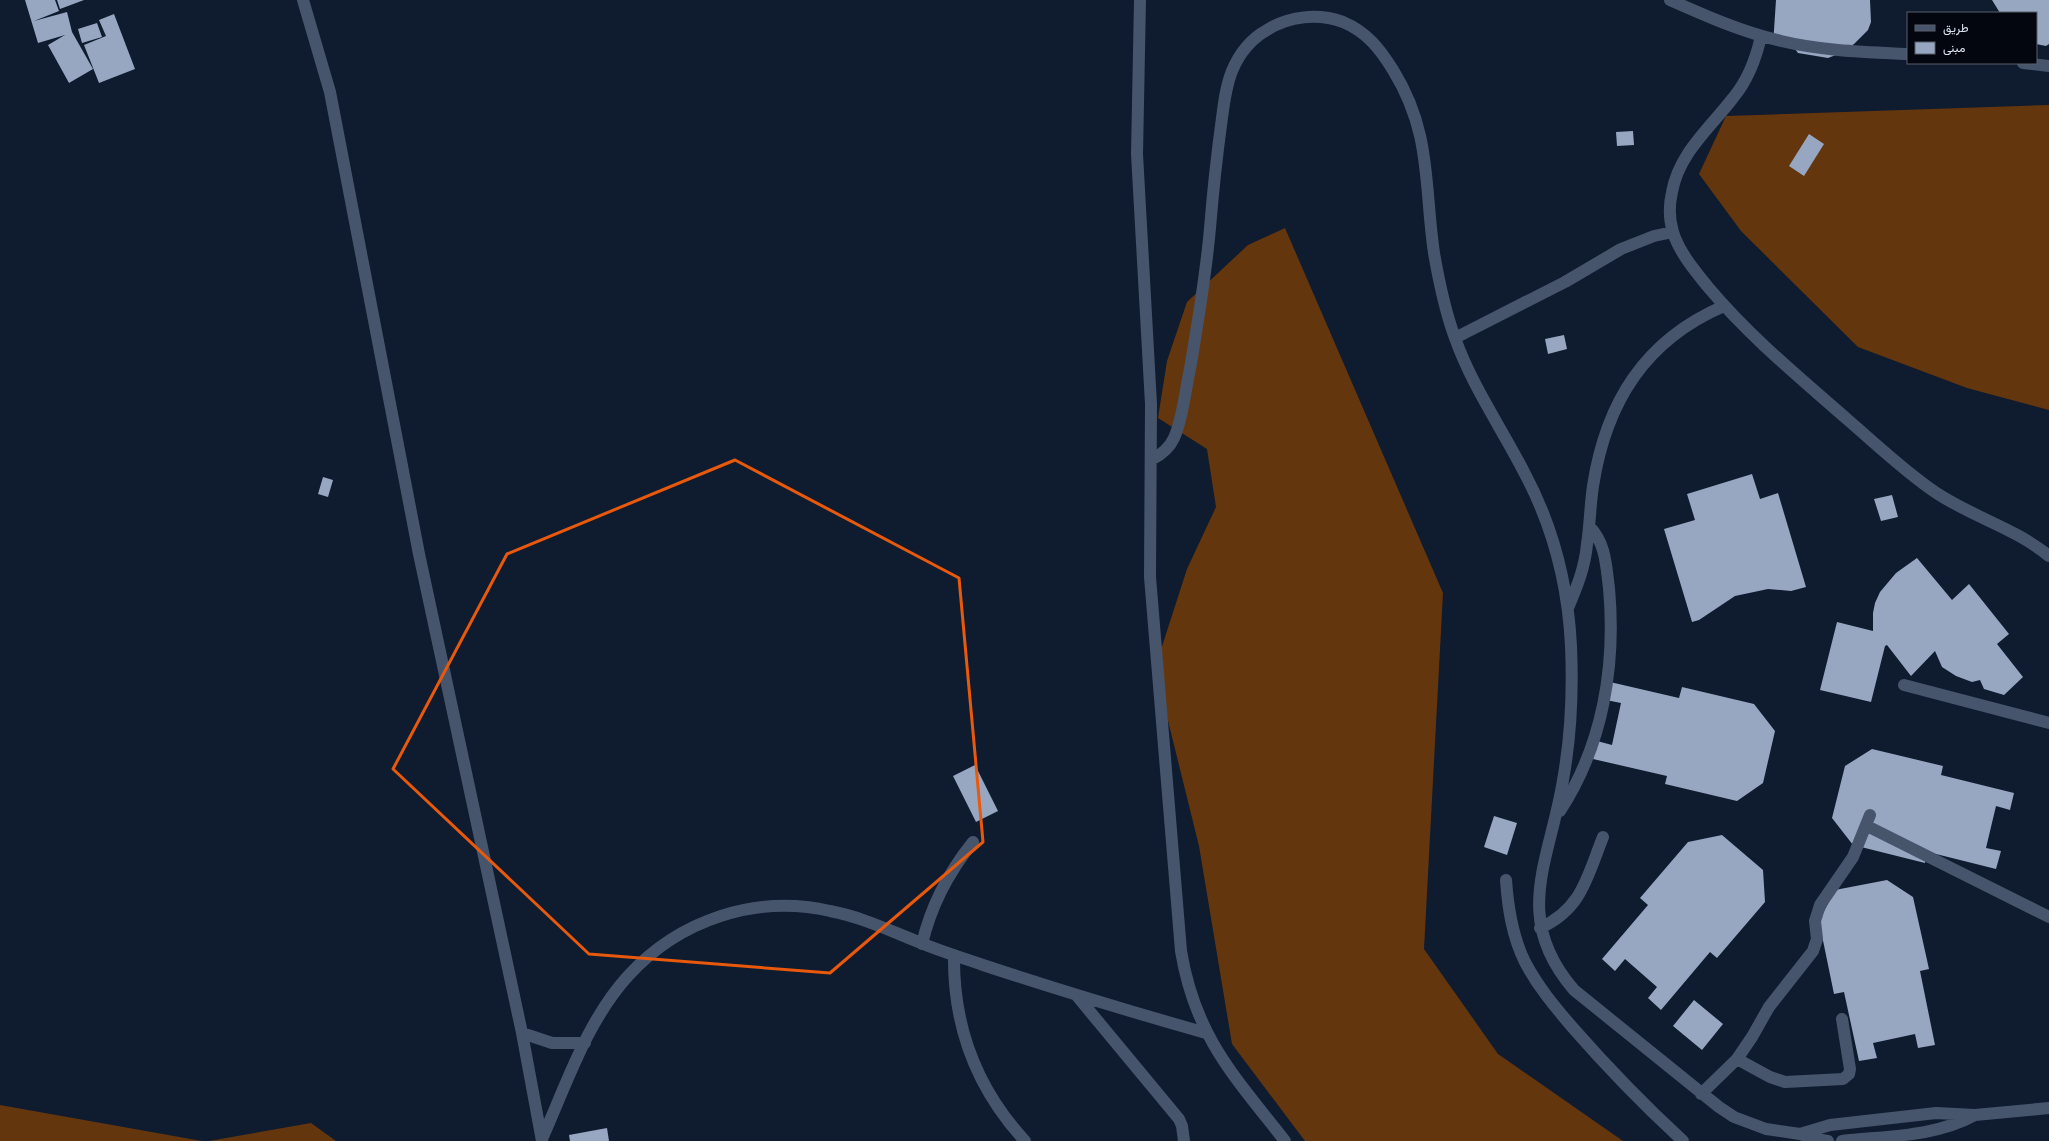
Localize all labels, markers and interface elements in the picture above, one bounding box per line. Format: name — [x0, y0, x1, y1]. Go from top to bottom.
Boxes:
legend — [1907, 12, 2037, 64]
text: طريق — [1943, 21, 1969, 36]
text: مبنى — [1943, 41, 1965, 56]

